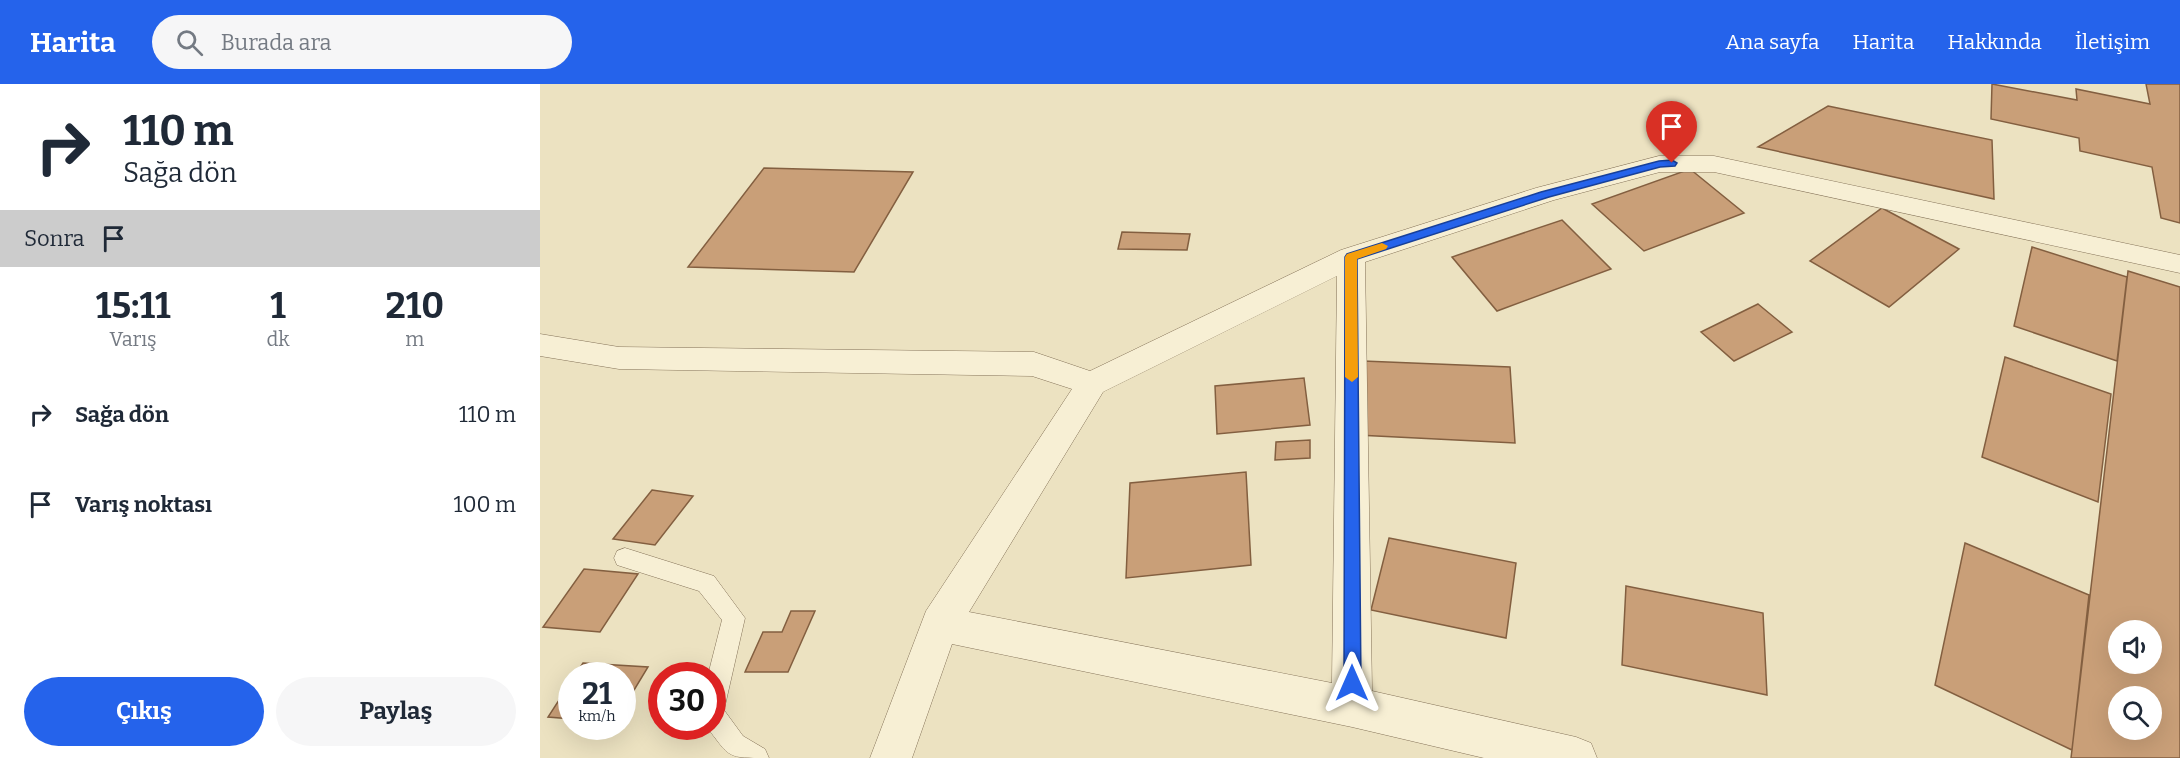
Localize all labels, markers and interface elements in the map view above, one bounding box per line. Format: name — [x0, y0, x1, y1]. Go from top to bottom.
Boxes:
search box — [152, 15, 572, 69]
text: Harita — [30, 26, 116, 59]
icon: search — [173, 26, 206, 59]
text: Burada ara — [221, 29, 332, 56]
text: Ana sayfa — [1725, 29, 1819, 55]
text: Harita — [1852, 29, 1914, 55]
text: Hakkında — [1947, 29, 2042, 55]
text: İletişim — [2075, 29, 2150, 55]
pin — [1646, 101, 1697, 163]
text: 110 m — [123, 106, 234, 156]
icon: right — [24, 108, 102, 186]
icon: arrive — [1655, 110, 1688, 143]
text: Sağa dön — [123, 157, 237, 189]
icon: arrive — [97, 222, 130, 255]
text: Sonra — [24, 225, 85, 252]
text: 15:11 — [96, 284, 171, 328]
text: 1 — [270, 284, 286, 328]
text: 210 — [385, 284, 444, 328]
text: Varış — [109, 327, 157, 351]
text: dk — [266, 327, 290, 351]
text: m — [405, 327, 424, 351]
icon: right — [24, 398, 57, 431]
text: Sağa dön — [75, 401, 169, 428]
text: 110 m — [459, 401, 516, 428]
icon: arrive — [24, 488, 57, 521]
text: Varış noktası — [75, 491, 212, 518]
text: 100 m — [453, 491, 516, 518]
map controls — [2108, 620, 2162, 740]
button: sound — [2108, 620, 2162, 674]
position arrow — [1320, 651, 1384, 715]
speed limit sign: 30 — [648, 662, 726, 740]
text: 21 — [582, 676, 612, 712]
button: Çıkış — [24, 677, 264, 746]
button: Paylaş — [276, 677, 516, 746]
button: search — [2108, 686, 2162, 740]
text: km/h — [578, 707, 616, 725]

